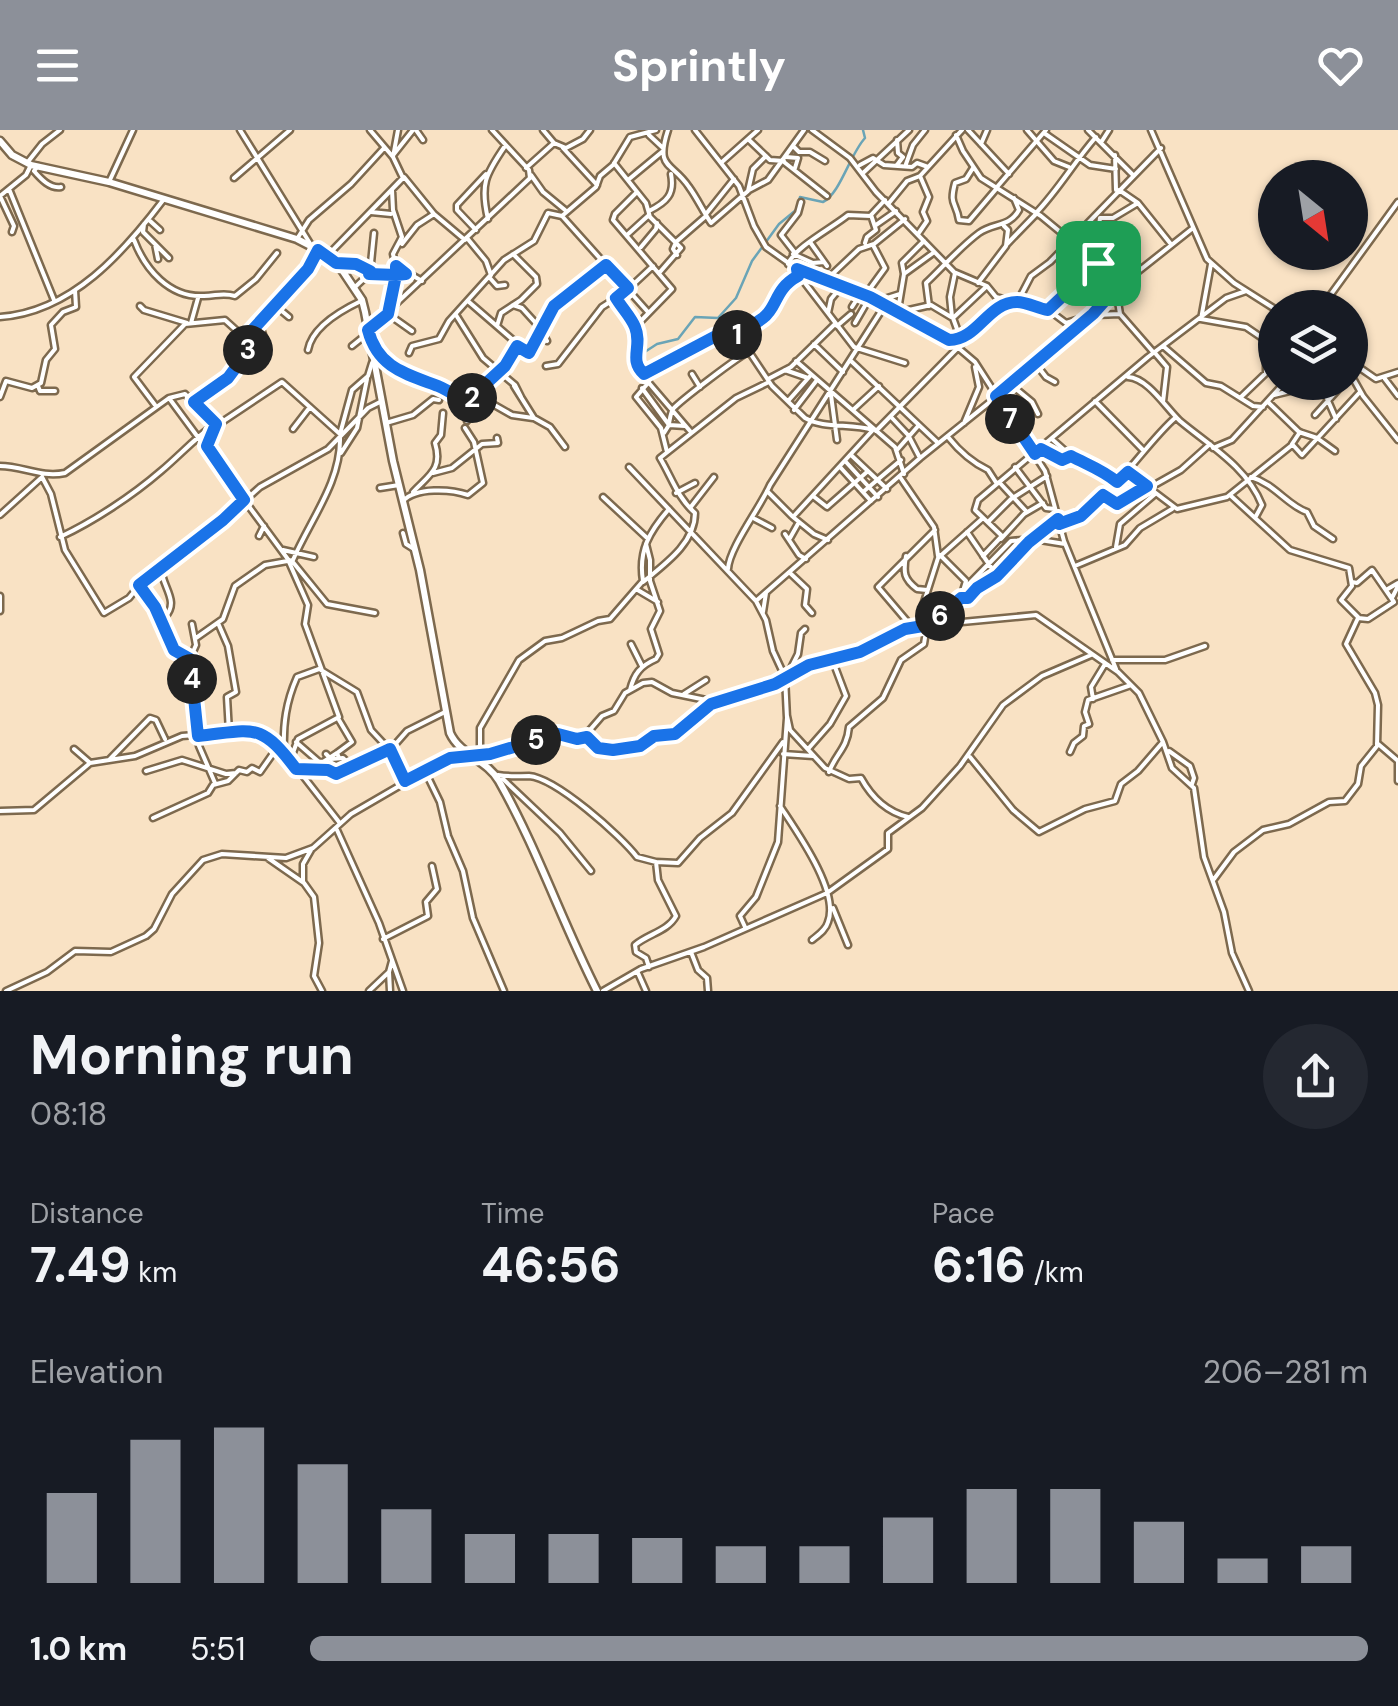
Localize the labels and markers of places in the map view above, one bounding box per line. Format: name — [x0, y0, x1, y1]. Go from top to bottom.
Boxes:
pin — [1056, 221, 1141, 306]
pin: 1 — [712, 310, 762, 360]
pin: 3 — [223, 325, 273, 375]
pin: 2 — [447, 373, 497, 423]
pin: 7 — [985, 394, 1035, 444]
pin: 6 — [915, 591, 965, 641]
pin: 4 — [167, 654, 217, 704]
pin: 5 — [511, 715, 561, 765]

